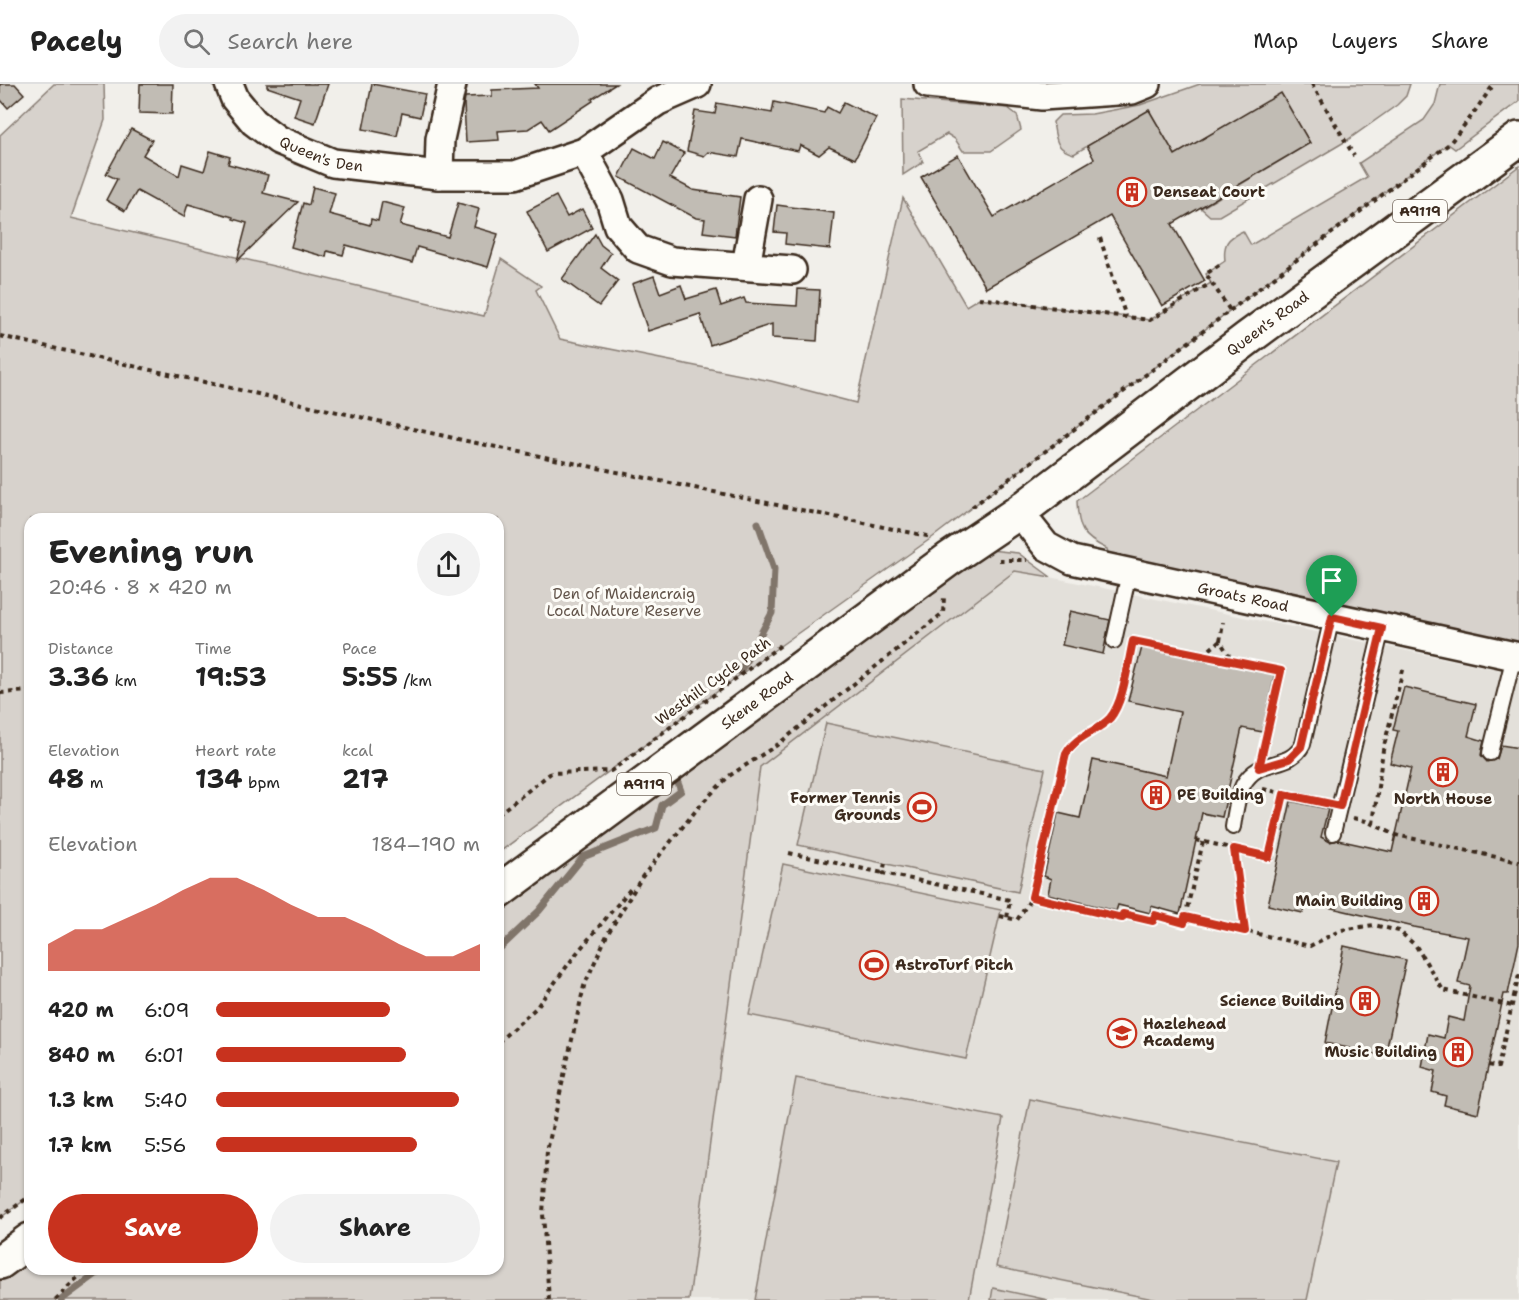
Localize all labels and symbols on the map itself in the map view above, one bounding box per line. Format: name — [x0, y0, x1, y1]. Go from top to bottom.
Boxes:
street label: Queen's Den — [276, 132, 364, 176]
building icon: Denseat Court — [1116, 176, 1148, 208]
place label: Denseat Court — [1153, 182, 1265, 202]
road number: A9119 — [1393, 200, 1447, 222]
street label: Queen's Road — [1223, 286, 1313, 361]
pin — [1306, 555, 1357, 617]
street label: Groats Road — [1196, 578, 1291, 617]
park label: Den of Maidencraig Local Nature Reserve — [546, 584, 702, 621]
street label: Westhill Cycle Path — [651, 632, 775, 730]
street label: Skene Road — [717, 667, 798, 734]
building icon: North House — [1427, 756, 1459, 788]
road number: A9119 — [617, 773, 671, 795]
building icon: PE Building — [1140, 779, 1172, 811]
place label: PE Building — [1177, 785, 1264, 805]
place label: Former Tennis Grounds — [790, 788, 901, 825]
place label: North House — [1394, 789, 1492, 809]
sports icon: Former Tennis Grounds — [906, 791, 938, 823]
building icon: Main Building — [1408, 885, 1440, 917]
place label: Main Building — [1295, 891, 1403, 911]
sports icon: AstroTurf Pitch — [858, 949, 890, 981]
place label: AstroTurf Pitch — [895, 955, 1013, 975]
building icon: Science Building — [1349, 985, 1381, 1017]
place label: Science Building — [1220, 991, 1344, 1011]
place label: Hazlehead Academy — [1143, 1014, 1226, 1051]
school or university icon: Hazlehead Academy — [1106, 1017, 1138, 1049]
building icon: Music Building — [1442, 1036, 1474, 1068]
place label: Music Building — [1325, 1042, 1437, 1062]

